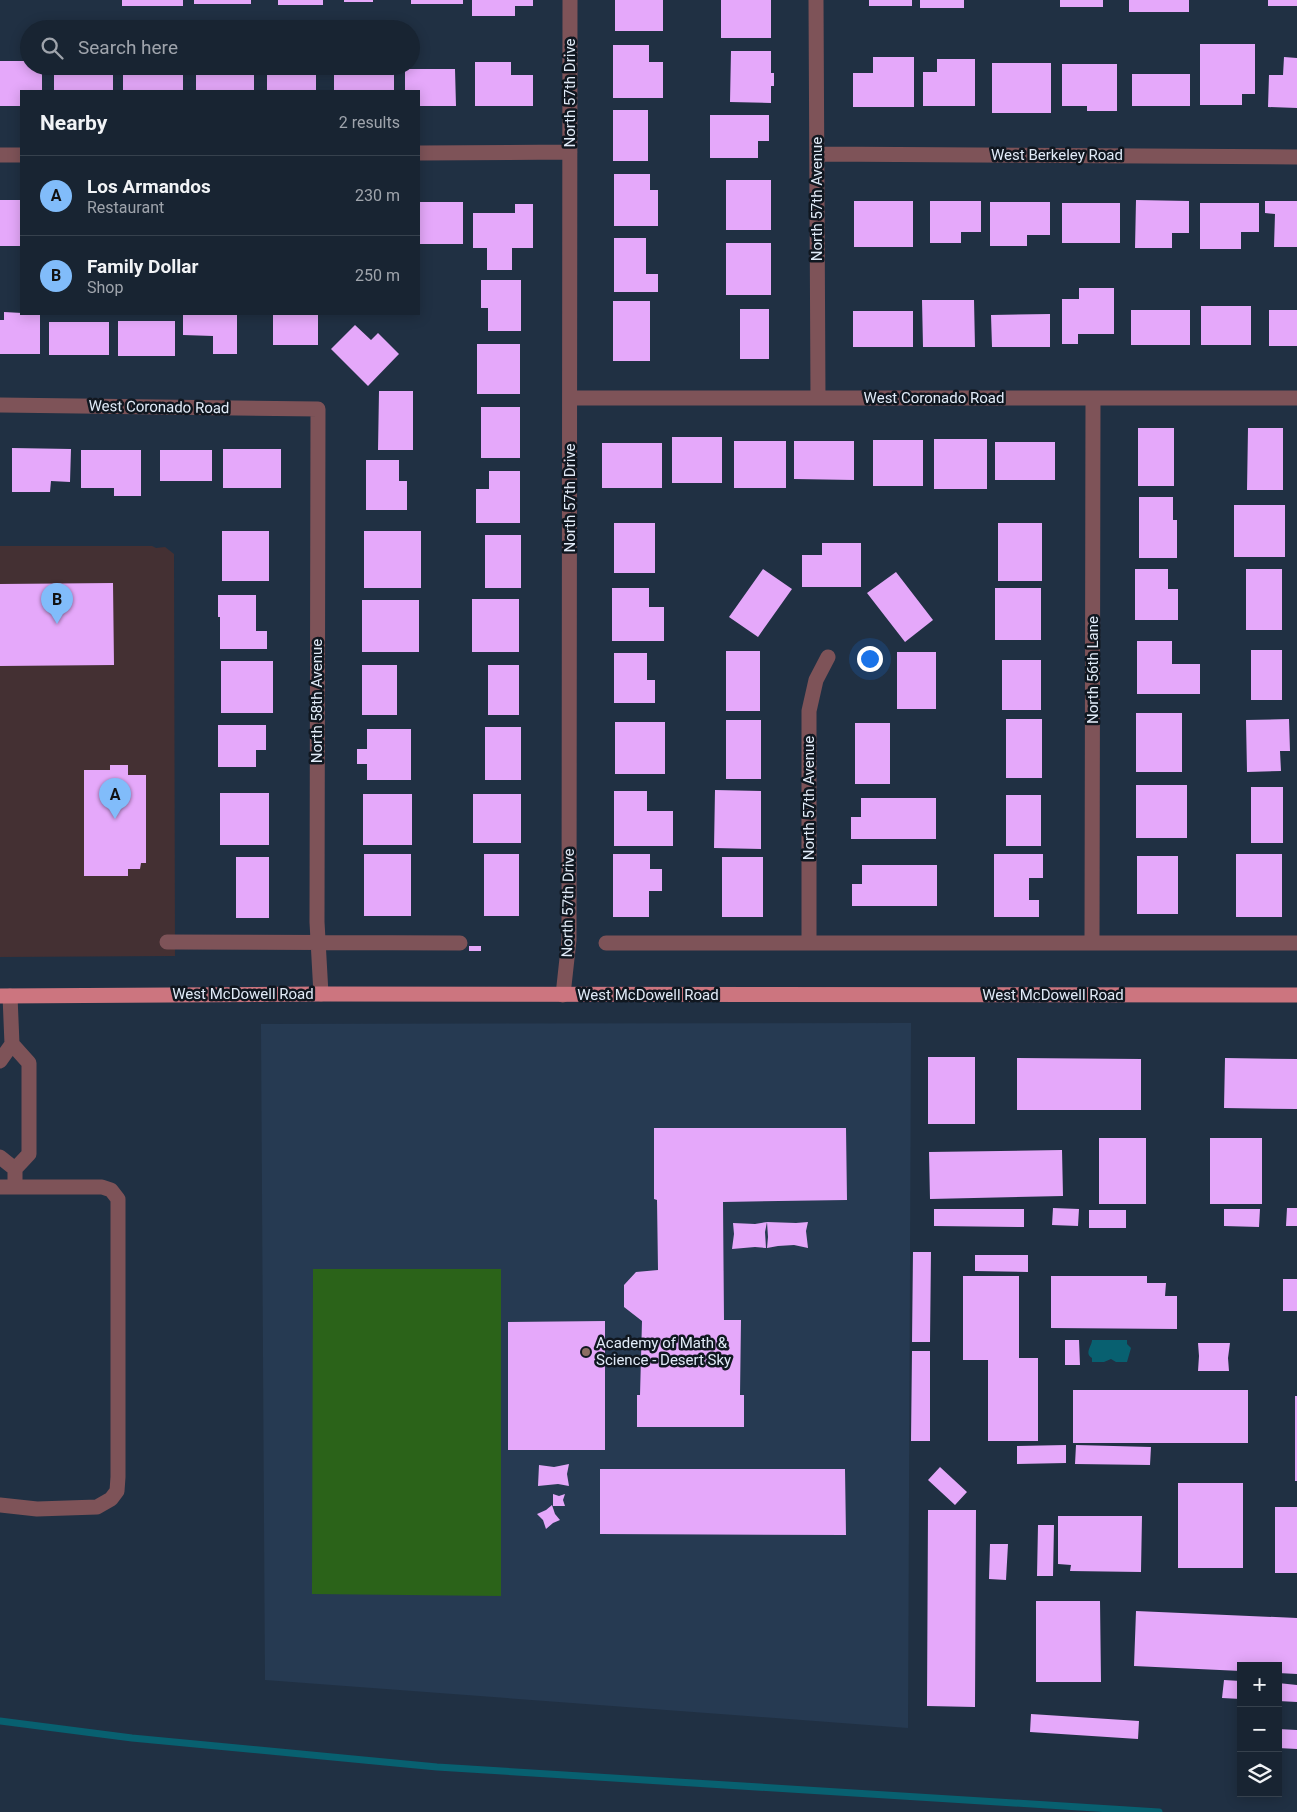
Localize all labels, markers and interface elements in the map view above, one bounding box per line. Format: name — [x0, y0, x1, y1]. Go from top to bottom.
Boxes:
search box — [20, 20, 420, 75]
icon: search — [38, 34, 66, 62]
text: Search here — [78, 36, 178, 59]
street label: North 57th Drive — [561, 38, 579, 148]
text: Nearby — [40, 111, 107, 135]
text: 2 results — [339, 113, 400, 132]
street label: North 57th Avenue — [808, 137, 826, 261]
street label: West Berkeley Road — [991, 146, 1123, 164]
text: Los Armandos — [87, 175, 211, 198]
text: A — [51, 186, 61, 205]
text: 230 m — [355, 186, 400, 205]
text: Restaurant — [87, 198, 164, 217]
text: Family Dollar — [87, 255, 198, 278]
text: B — [51, 266, 61, 285]
text: 250 m — [355, 266, 400, 285]
text: Shop — [87, 278, 123, 297]
street label: West Coronado Road — [864, 389, 1004, 407]
street label: West Coronado Road — [88, 397, 230, 417]
street label: North 57th Drive — [561, 443, 579, 553]
pin: B — [41, 583, 73, 624]
street label: North 56th Lane — [1084, 616, 1102, 724]
street label: North 58th Avenue — [308, 639, 326, 763]
your location — [857, 646, 883, 672]
street label: North 57th Avenue — [800, 736, 818, 860]
pin: A — [99, 778, 131, 819]
street label: North 57th Drive — [558, 848, 578, 958]
street label: West McDowell Road — [172, 985, 314, 1003]
street label: West McDowell Road — [577, 986, 719, 1004]
street label: West McDowell Road — [982, 986, 1124, 1004]
place label: Academy of Math & Science - Desert Sky — [596, 1334, 731, 1369]
marker: Academy of Math & Science - Desert Sky — [580, 1346, 592, 1358]
map controls — [1237, 1662, 1282, 1797]
button: + — [1237, 1662, 1282, 1707]
button: − — [1237, 1707, 1282, 1752]
button: layers — [1237, 1752, 1282, 1797]

